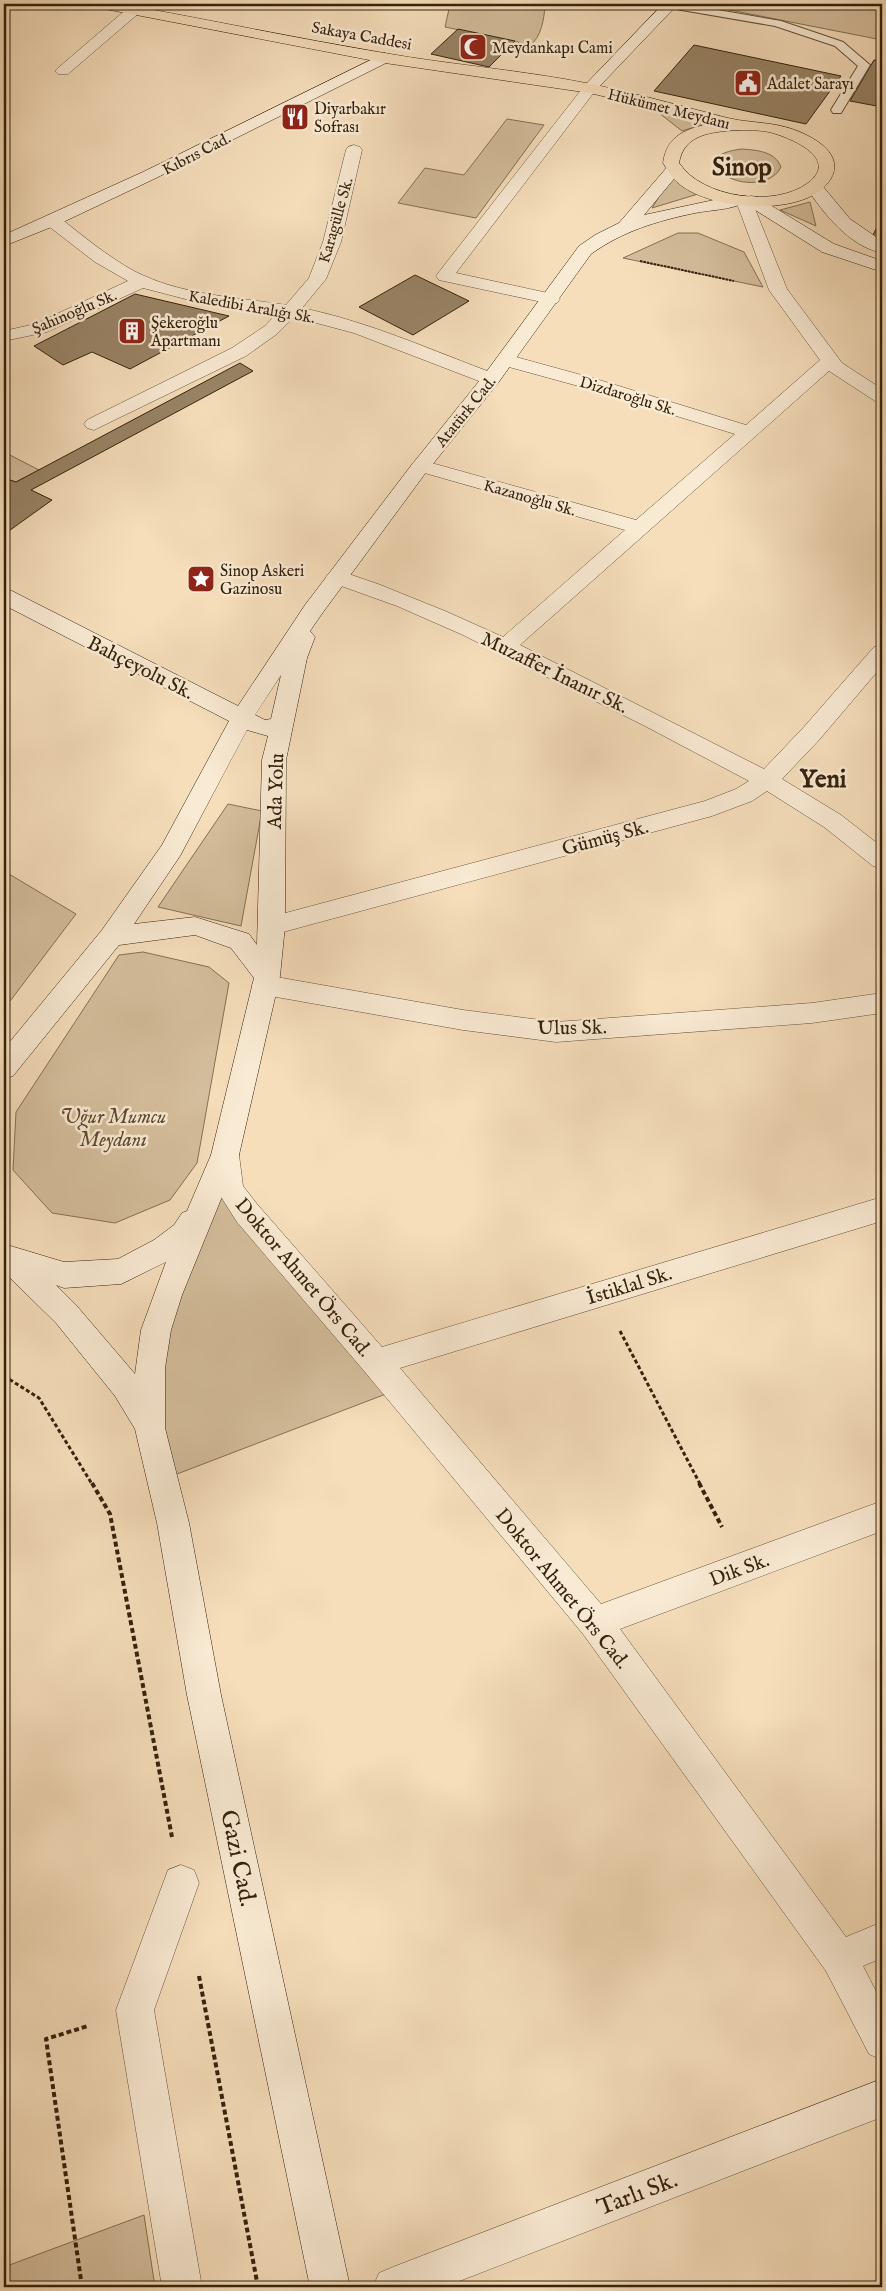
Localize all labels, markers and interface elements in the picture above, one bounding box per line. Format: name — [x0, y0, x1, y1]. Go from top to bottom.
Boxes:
street label: Sakaya Caddesi — [310, 18, 413, 56]
mosque icon: Meydankapı Cami — [458, 32, 488, 62]
place label: Meydankapı Cami — [492, 39, 613, 59]
public building icon: Adalet Sarayı — [733, 68, 763, 98]
place label: Adalet Sarayı — [766, 75, 854, 95]
street label: Hükümet Meydanı — [605, 85, 732, 135]
place label: Diyarbakır Sofrası — [314, 100, 386, 138]
restaurant icon: Diyarbakır Sofrası — [280, 102, 310, 132]
street label: Kıbrıs Cad. — [159, 129, 234, 181]
district label: Sinop — [712, 152, 772, 184]
street label: Karagülle Sk. — [315, 175, 359, 266]
street label: Şahinoğlu Sk. — [29, 286, 120, 340]
street label: Kaledibi Aralığı Sk. — [187, 287, 317, 329]
place label: Şekeroğlu Apartmanı — [150, 314, 221, 352]
building icon: Şekeroğlu Apartmanı — [117, 316, 147, 346]
street label: Atatürk Cad. — [431, 373, 501, 453]
street label: Dizdaroğlu Sk. — [577, 373, 678, 421]
street label: Kazanoğlu Sk. — [481, 476, 578, 522]
place label: Sinop Askeri Gazinosu — [220, 562, 304, 600]
place icon: Sinop Askeri Gazinosu — [186, 564, 216, 594]
street label: Muzaffer İnanır Sk. — [477, 627, 632, 720]
street label: Bahçeyolu Sk. — [83, 631, 198, 706]
street label: Ada Yolu — [263, 753, 290, 830]
district label: Yeni — [799, 764, 847, 796]
street label: Gümüş Sk. — [559, 815, 652, 862]
street label: Ulus Sk. — [537, 1015, 607, 1042]
park label: Uğur Mumcu Meydanı — [60, 1105, 166, 1153]
street label: Doktor Ahmet Örs Cad. — [229, 1193, 377, 1363]
street label: İstiklal Sk. — [584, 1262, 675, 1311]
street label: Doktor Ahmet Örs Cad. — [489, 1503, 635, 1675]
street label: Dik Sk. — [706, 1548, 773, 1593]
street label: Gazi Cad. — [212, 1807, 263, 1909]
street label: Tarlı Sk. — [593, 2165, 682, 2224]

